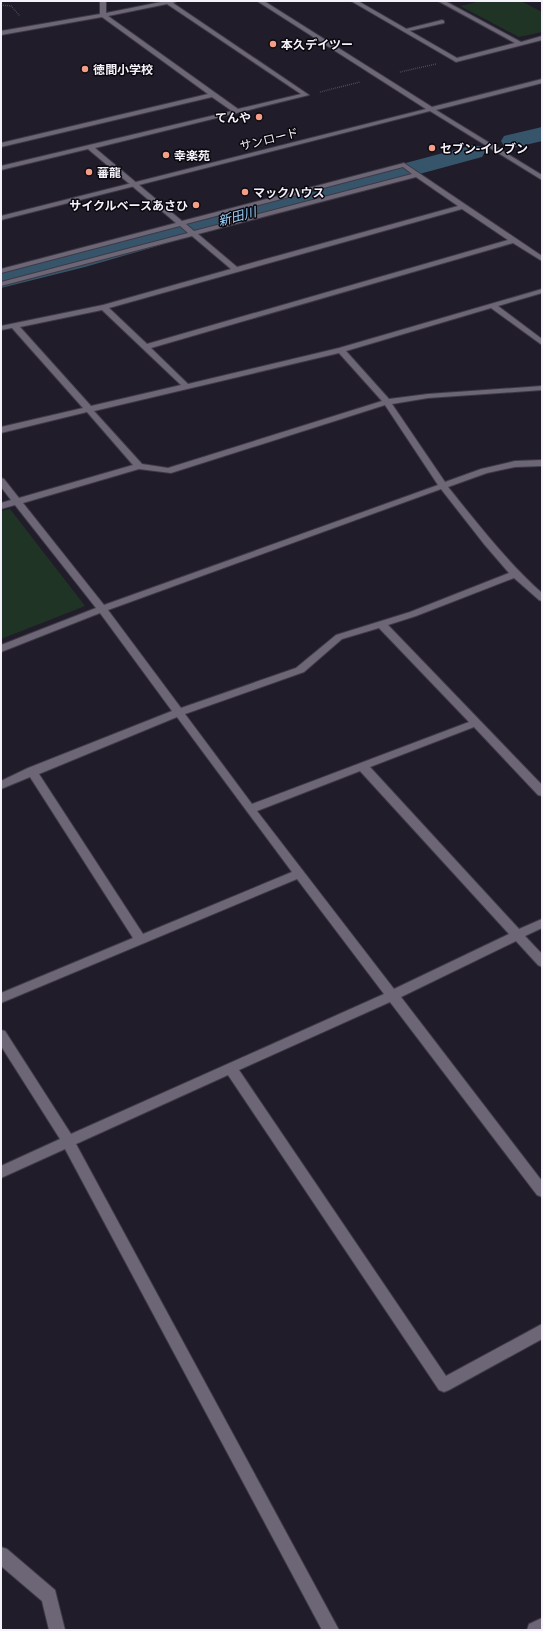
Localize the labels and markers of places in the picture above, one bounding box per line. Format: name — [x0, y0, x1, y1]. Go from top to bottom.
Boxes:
place label: 本久デイツー — [281, 38, 353, 51]
marker: 本久デイツー — [268, 39, 278, 49]
place label: 徳間小学校 — [93, 63, 153, 76]
marker: 徳間小学校 — [80, 64, 90, 74]
place label: てんや — [215, 111, 251, 124]
marker: てんや — [254, 112, 264, 122]
place label: セブン-イレブン — [440, 142, 528, 155]
marker: セブン-イレブン — [427, 143, 437, 153]
place label: 幸楽苑 — [174, 149, 210, 162]
marker: 幸楽苑 — [161, 150, 171, 160]
place label: 蕃龍 — [97, 166, 121, 179]
marker: 蕃龍 — [84, 167, 94, 177]
place label: マックハウス — [253, 186, 324, 199]
marker: マックハウス — [240, 187, 250, 197]
place label: サイクルベースあさひ — [69, 199, 188, 212]
marker: サイクルベースあさひ — [191, 200, 201, 210]

